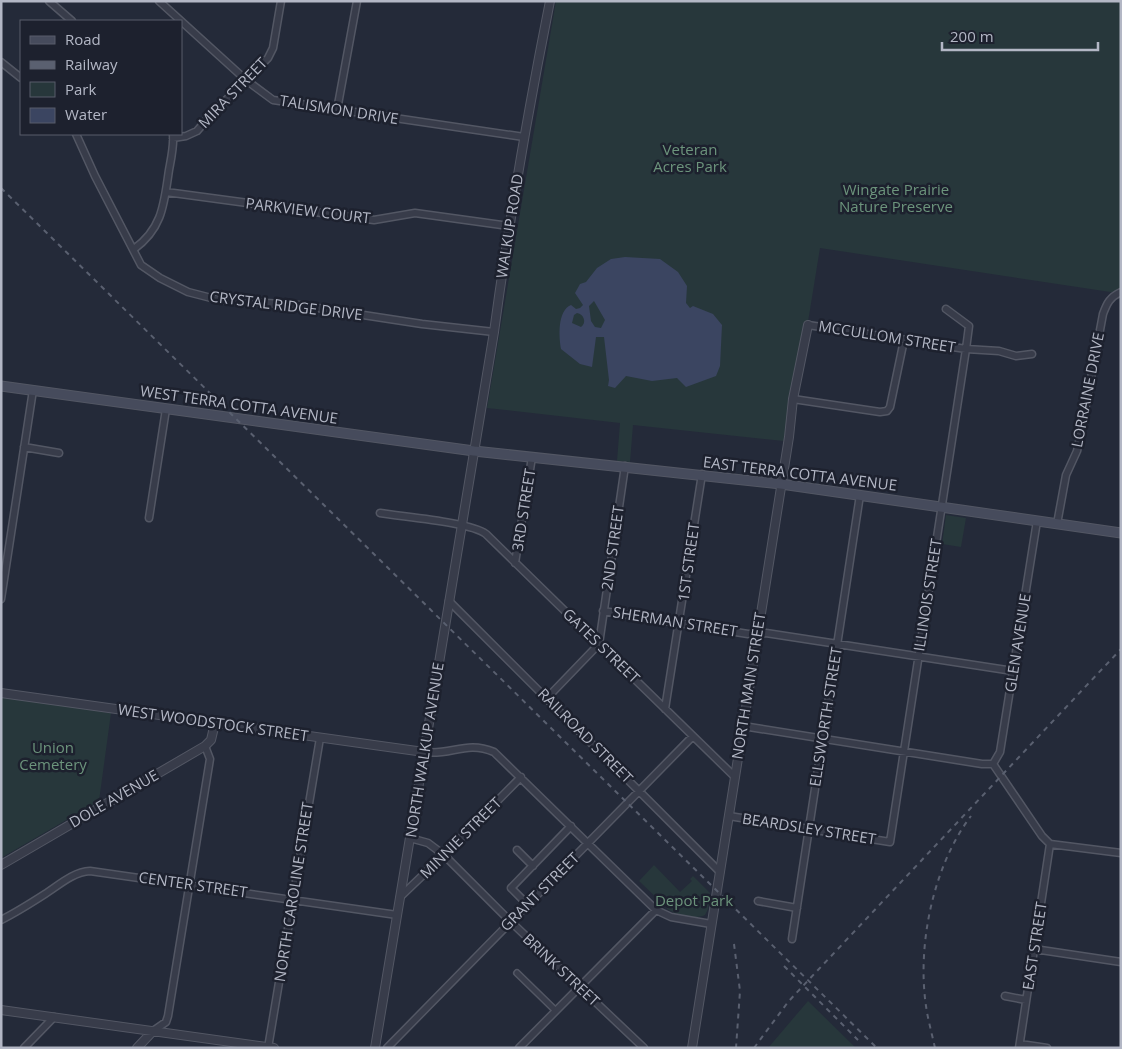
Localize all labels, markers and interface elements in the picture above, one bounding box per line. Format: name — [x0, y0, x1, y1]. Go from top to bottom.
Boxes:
legend — [20, 20, 182, 135]
scale bar — [942, 20, 1098, 52]
text: 200 m — [950, 26, 994, 46]
text: Road — [65, 29, 101, 49]
street label: MIRA STREET — [193, 52, 272, 132]
text: Railway — [65, 54, 118, 74]
text: Park — [65, 79, 96, 99]
street label: TALISMON DRIVE — [278, 90, 400, 128]
text: Water — [65, 104, 107, 124]
park label: Veteran Acres Park — [653, 139, 727, 176]
street label: WALKUP ROAD — [491, 172, 527, 280]
park label: Wingate Prairie Nature Preserve — [839, 179, 953, 216]
street label: PARKVIEW COURT — [244, 192, 372, 228]
street label: CRYSTAL RIDGE DRIVE — [209, 286, 364, 324]
street label: MCCULLOM STREET — [817, 315, 958, 357]
street label: LORRAINE DRIVE — [1066, 331, 1108, 449]
street label: WEST TERRA COTTA AVENUE — [139, 380, 339, 428]
street label: EAST TERRA COTTA AVENUE — [702, 451, 898, 495]
street label: 3RD STREET — [507, 466, 540, 553]
street label: 2ND STREET — [596, 503, 628, 592]
street label: 1ST STREET — [673, 520, 704, 603]
street label: ILLINOIS STREET — [908, 536, 946, 653]
street label: GLEN AVENUE — [999, 592, 1035, 694]
street label: SHERMAN STREET — [611, 601, 740, 641]
street label: GATES STREET — [559, 603, 645, 688]
street label: NORTH MAIN STREET — [727, 610, 770, 761]
street label: ELLSWORTH STREET — [804, 645, 846, 788]
street label: NORTH WALKUP AVENUE — [400, 661, 448, 839]
street label: RAILROAD STREET — [534, 683, 638, 788]
street label: WEST WOODSTOCK STREET — [117, 699, 310, 745]
park label: Union Cemetery — [19, 737, 87, 774]
street label: DOLE AVENUE — [65, 764, 162, 832]
street label: MINNIE STREET — [415, 792, 506, 882]
street label: NORTH CAROLINE STREET — [269, 800, 317, 983]
street label: BEARDSLEY STREET — [741, 808, 878, 849]
street label: GRANT STREET — [496, 847, 584, 935]
street label: CENTER STREET — [138, 866, 249, 902]
park label: Depot Park — [655, 890, 733, 910]
street label: EAST STREET — [1017, 900, 1051, 991]
street label: BRINK STREET — [519, 928, 605, 1011]

